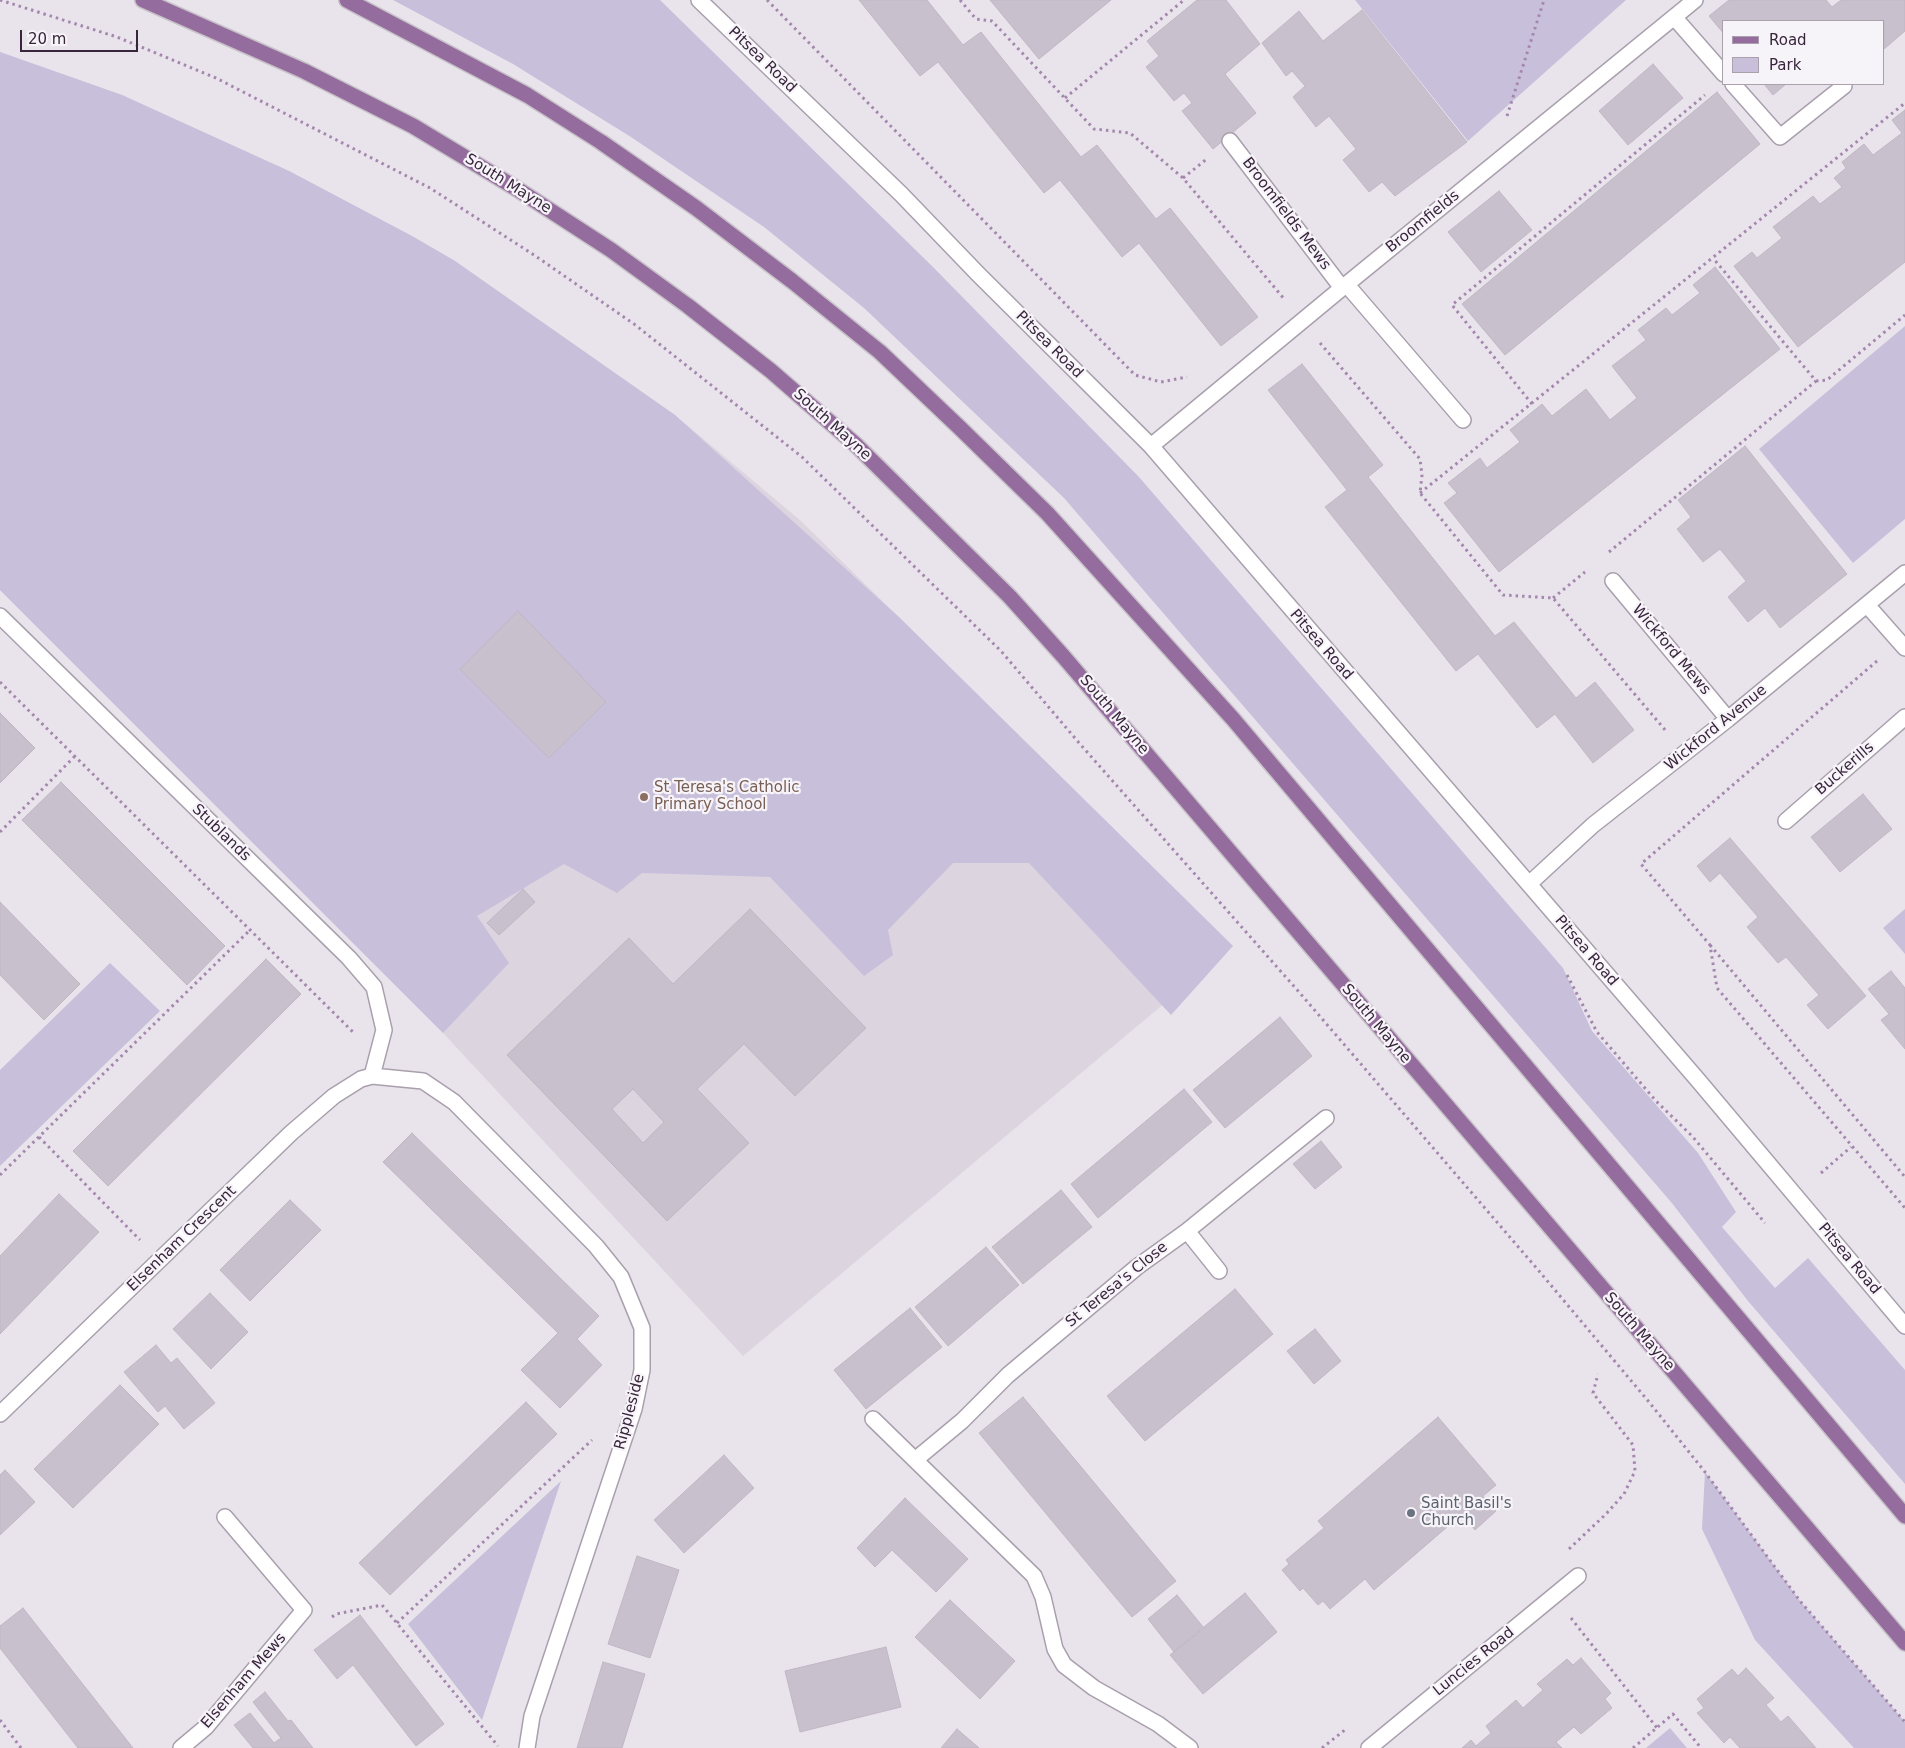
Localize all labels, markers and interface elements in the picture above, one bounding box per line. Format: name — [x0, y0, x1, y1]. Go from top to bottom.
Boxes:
scale bar — [22, 20, 140, 52]
legend — [1722, 20, 1885, 85]
street label: Pitsea Road — [724, 23, 800, 97]
text: 20 m — [28, 30, 66, 48]
text: Road — [1769, 31, 1807, 49]
text: Park — [1769, 56, 1801, 74]
street label: South Mayne — [462, 150, 554, 218]
street label: Broomfields Mews — [1238, 154, 1334, 274]
street label: Broomfields — [1383, 187, 1463, 257]
street label: Pitsea Road — [1012, 308, 1086, 382]
street label: South Mayne — [790, 385, 874, 465]
street label: Wickford Mews — [1628, 601, 1714, 699]
street label: Pitsea Road — [1286, 606, 1356, 684]
street label: South Mayne — [1076, 672, 1152, 758]
street label: Wickford Avenue — [1661, 681, 1771, 775]
street label: Buckerills — [1812, 739, 1878, 799]
place label: St Teresa's Catholic Primary School — [654, 779, 800, 814]
marker: St Teresa's Catholic Primary School — [638, 791, 650, 803]
street label: Stublands — [188, 801, 254, 865]
street label: Pitsea Road — [1551, 912, 1621, 990]
street label: South Mayne — [1338, 981, 1414, 1067]
street label: Elsenham Crescent — [124, 1182, 240, 1296]
street label: Pitsea Road — [1814, 1220, 1884, 1298]
street label: St Teresa's Close — [1063, 1238, 1171, 1332]
street label: South Mayne — [1600, 1289, 1678, 1375]
street label: Rippleside — [611, 1372, 649, 1452]
place label: Saint Basil's Church — [1421, 1495, 1512, 1530]
marker: Saint Basil's Church — [1405, 1507, 1417, 1519]
street label: Luncies Road — [1430, 1624, 1518, 1700]
street label: Elsenham Mews — [198, 1630, 290, 1732]

